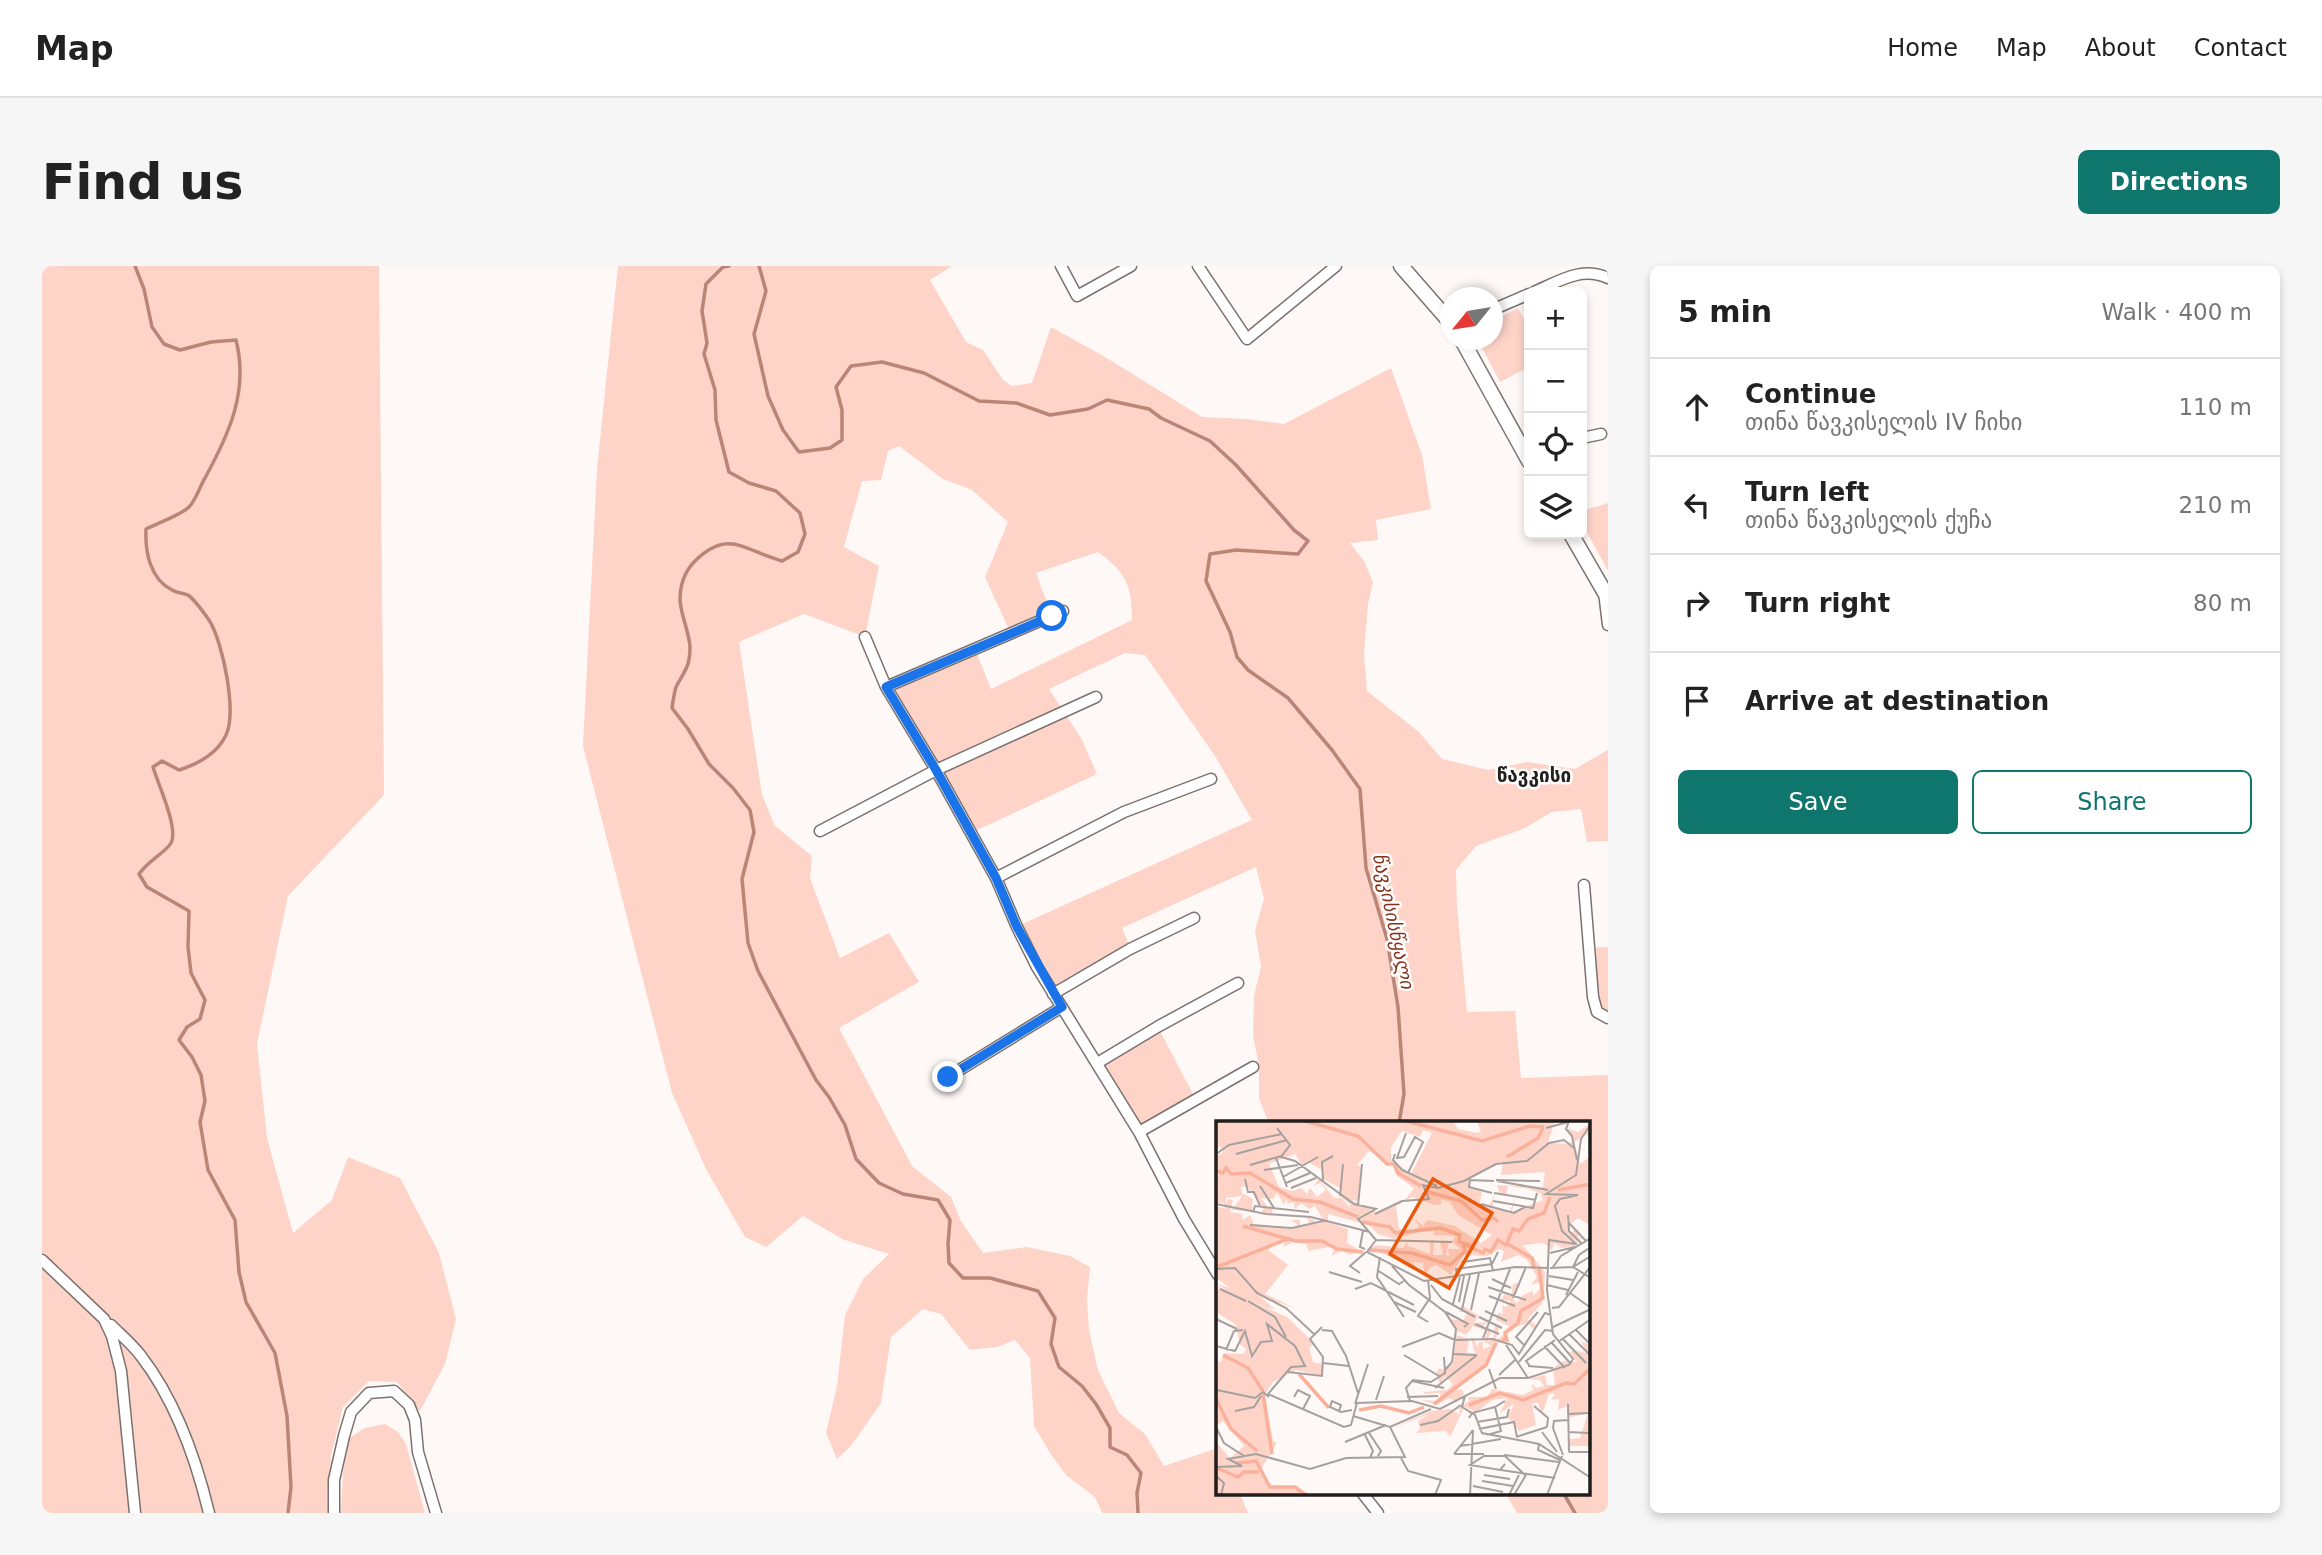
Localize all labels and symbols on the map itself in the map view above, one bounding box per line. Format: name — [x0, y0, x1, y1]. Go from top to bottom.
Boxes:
north arrow — [1440, 287, 1503, 350]
route start — [1036, 600, 1067, 631]
district label: წავკისი — [1497, 764, 1571, 787]
water label: წავკისისწყალი — [1368, 851, 1419, 992]
route end — [932, 1061, 963, 1092]
inset map — [1216, 1121, 1590, 1496]

